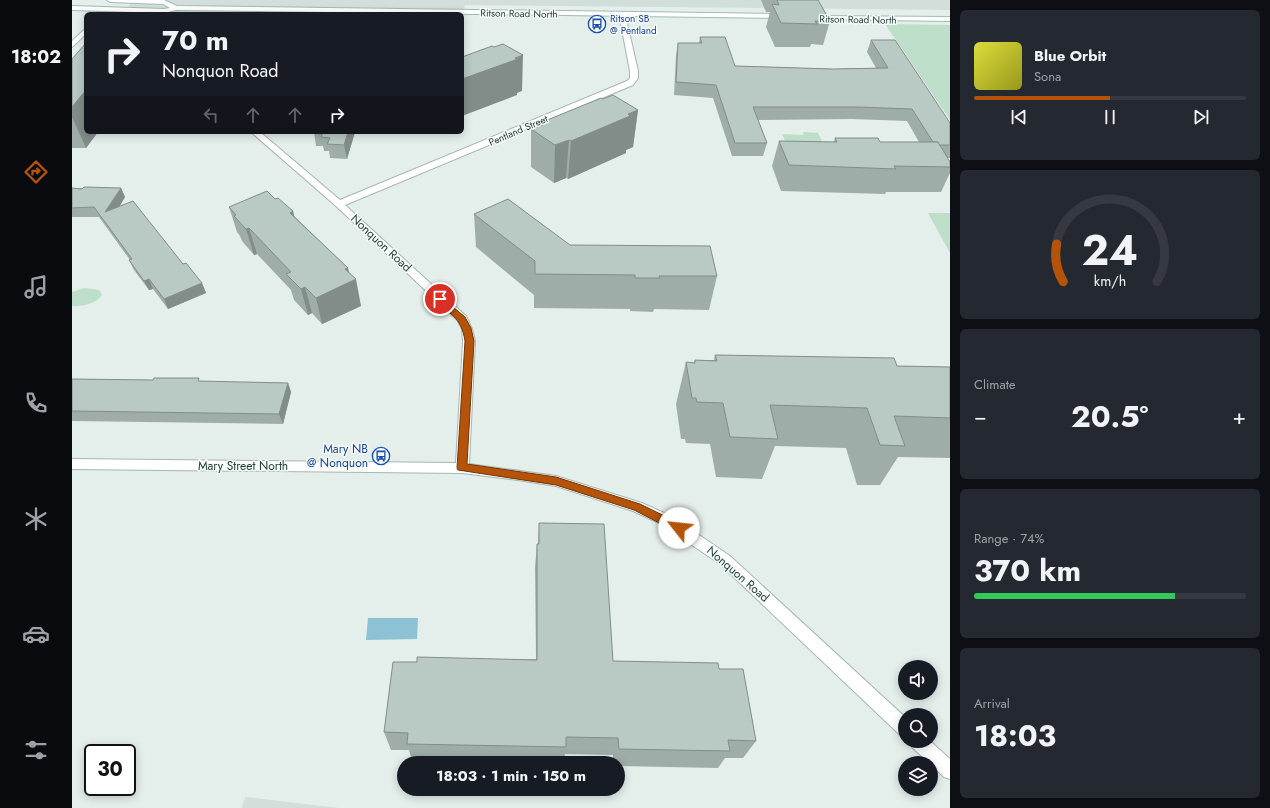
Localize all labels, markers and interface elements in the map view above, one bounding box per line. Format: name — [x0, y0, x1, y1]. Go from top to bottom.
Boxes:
street label: Ritson Road North — [480, 5, 558, 22]
place label: Ritson SB @ Pentland — [610, 11, 657, 38]
street label: Ritson Road North — [819, 11, 897, 28]
bus stop icon: Ritson SB @ Pentland — [587, 14, 607, 34]
text: 70 m — [162, 20, 229, 61]
icon: right — [96, 28, 148, 80]
text: 18:02 — [11, 44, 61, 70]
text: Blue Orbit — [1034, 45, 1106, 67]
text: Nonquon Road — [162, 58, 278, 84]
text: Sona — [1034, 67, 1061, 86]
icon: left — [200, 104, 222, 126]
icon: ahead — [242, 104, 264, 126]
icon: ahead — [284, 104, 306, 126]
icon: right — [326, 104, 348, 126]
icon: previous — [1008, 106, 1030, 128]
icon: pause — [1099, 106, 1121, 128]
icon: next — [1190, 106, 1212, 128]
street label: Pentland Street — [486, 111, 551, 150]
icon: directions — [22, 158, 50, 186]
street label: Nonquon Road — [346, 210, 416, 276]
text: 24 — [1082, 220, 1138, 281]
text: km/h — [1094, 271, 1126, 291]
icon: music — [22, 273, 50, 301]
pin — [423, 282, 457, 316]
icon: arrive — [429, 288, 451, 310]
text: Climate — [974, 375, 1015, 394]
icon: phone — [22, 389, 50, 417]
text: 20.5° — [1071, 395, 1148, 438]
text: − — [974, 400, 987, 432]
text: + — [1232, 400, 1246, 432]
place label: Mary NB @ Nonquon — [307, 440, 368, 472]
bus stop icon: Mary NB @ Nonquon — [371, 446, 391, 466]
street label: Mary Street North — [198, 457, 288, 475]
icon: climate — [22, 505, 50, 533]
position arrow — [658, 507, 700, 549]
text: Range · 74% — [974, 529, 1044, 548]
street label: Nonquon Road — [703, 542, 773, 606]
text: 370 km — [974, 549, 1081, 592]
icon: car — [22, 620, 50, 648]
map controls — [898, 660, 938, 796]
button: sound — [898, 660, 938, 700]
text: Arrival — [974, 694, 1010, 713]
button: search — [898, 708, 938, 748]
text: 18:03 — [974, 714, 1056, 757]
icon: filters — [22, 736, 50, 764]
speed limit sign: 30 — [84, 744, 136, 796]
button: layers — [898, 756, 938, 796]
text: 18:03 · 1 min · 150 m — [436, 765, 586, 787]

